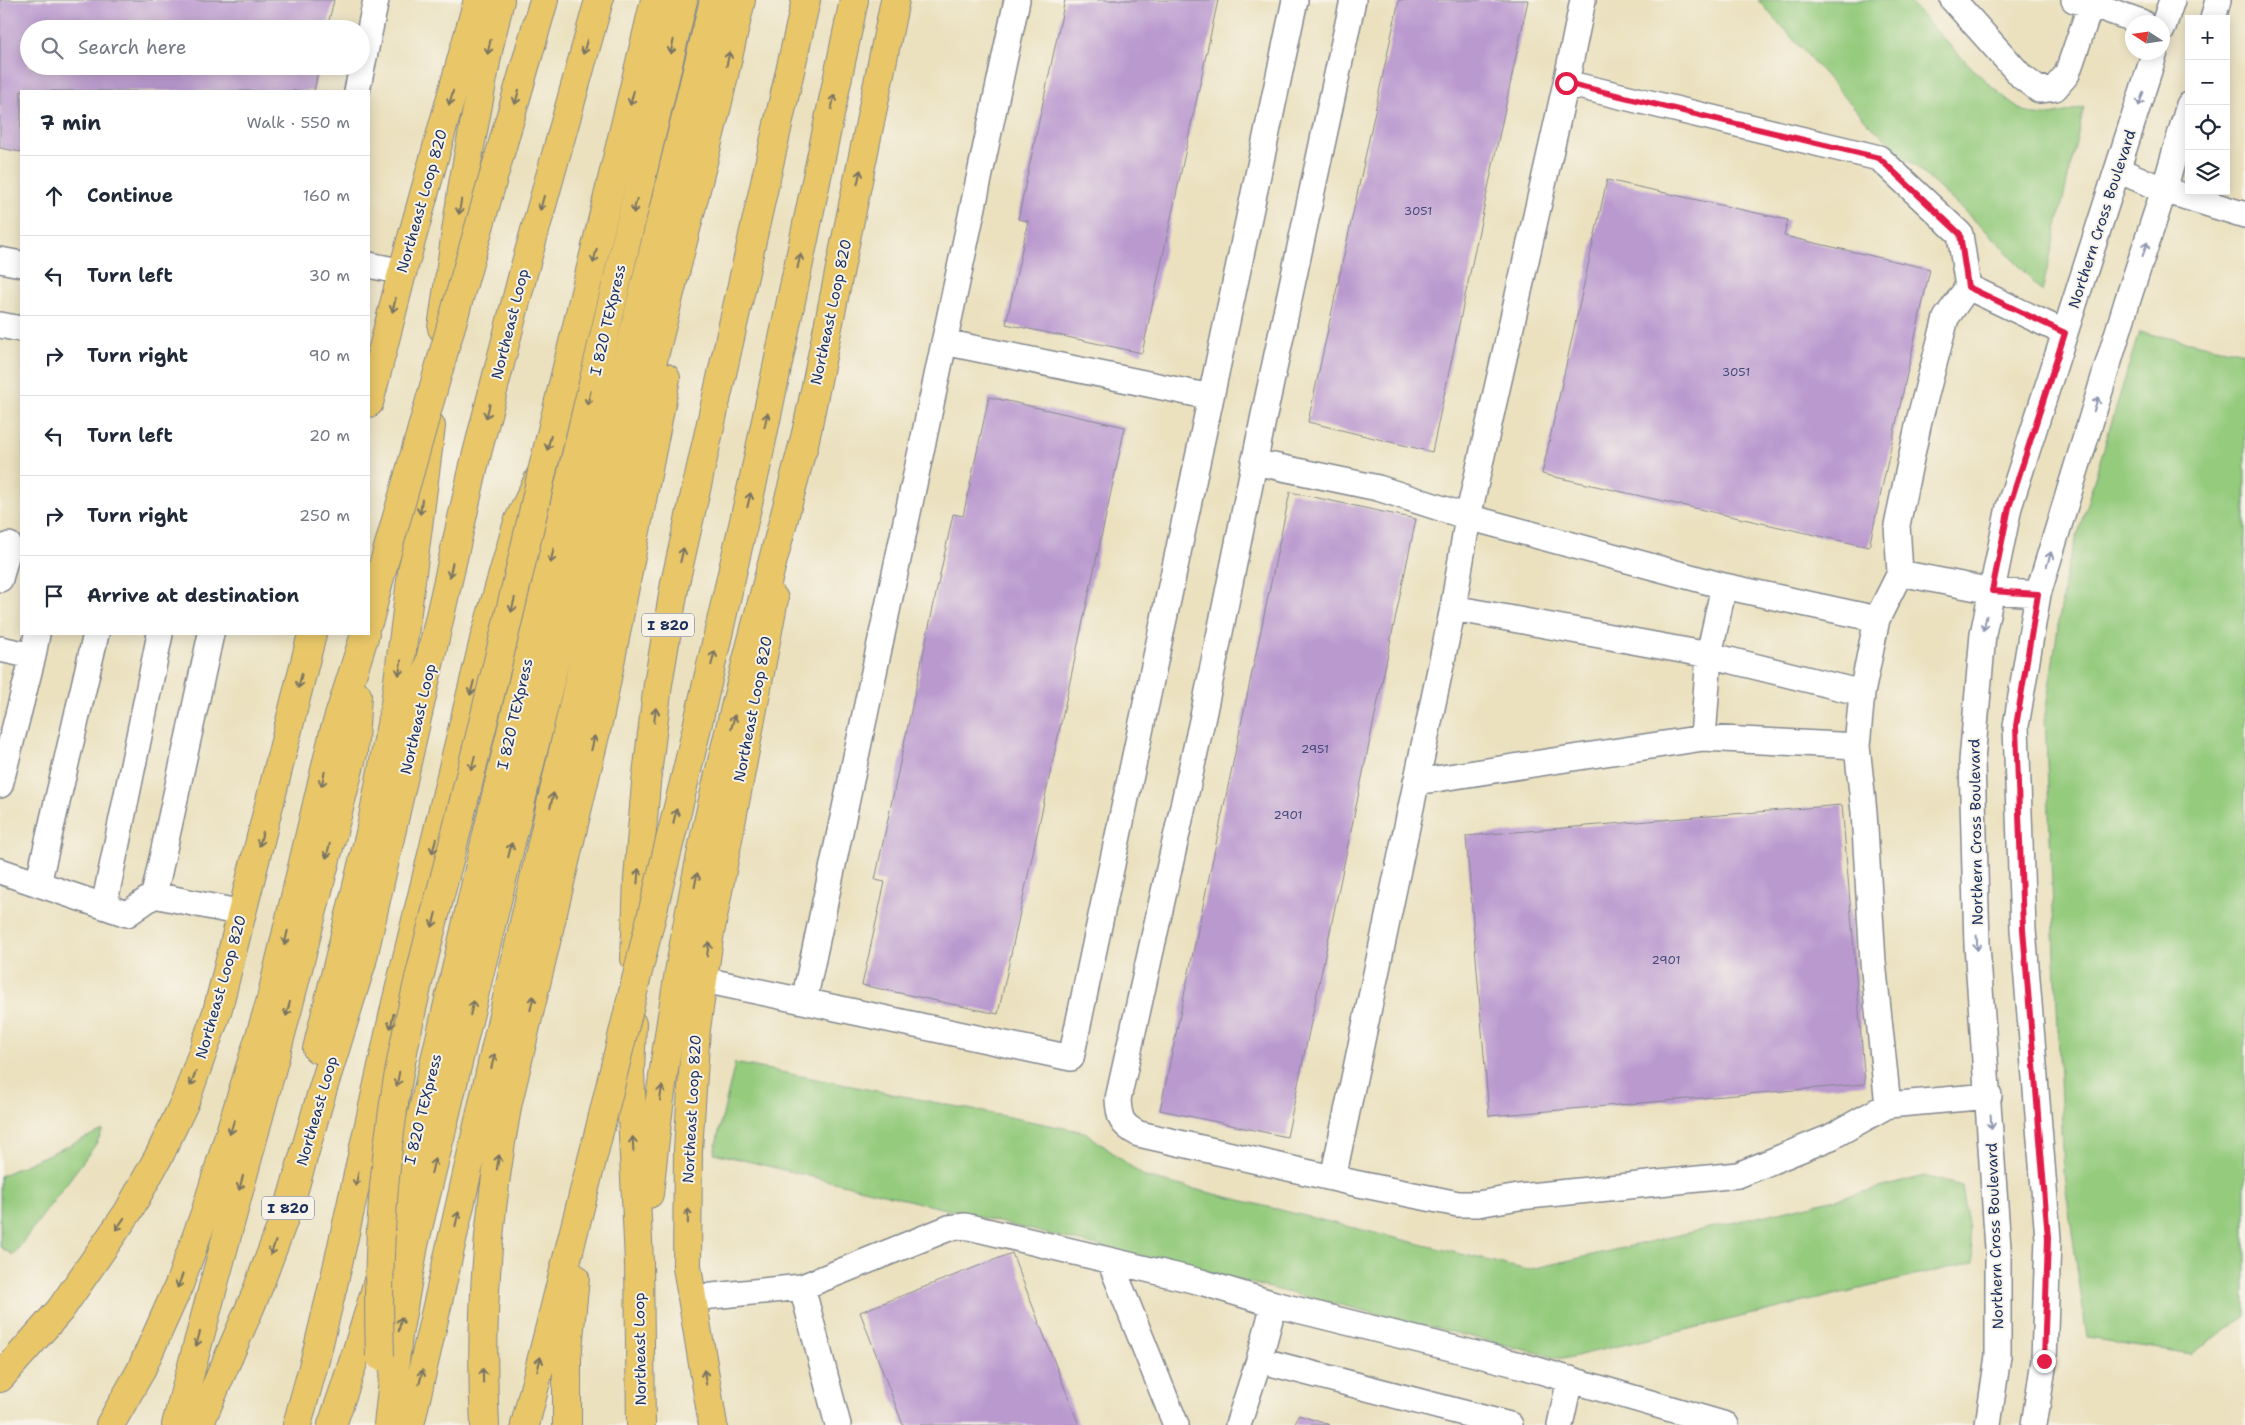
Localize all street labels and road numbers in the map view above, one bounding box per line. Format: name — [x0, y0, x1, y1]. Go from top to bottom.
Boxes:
street label: Northeast Loop 820 — [392, 127, 452, 275]
street label: Northern Cross Boulevard — [2064, 127, 2141, 311]
street label: Northeast Loop 820 — [806, 237, 856, 387]
street label: I 820 TEXpress — [585, 262, 631, 378]
street label: Northeast Loop — [487, 267, 533, 381]
road number: I 820 — [642, 614, 694, 636]
street label: Northeast Loop 820 — [729, 634, 777, 784]
street label: I 820 TEXpress — [492, 656, 538, 772]
street label: Northeast Loop — [396, 662, 440, 776]
street label: Northern Cross Boulevard — [1964, 738, 1988, 926]
street label: Northeast Loop 820 — [191, 913, 251, 1061]
street label: Northeast Loop 820 — [678, 1034, 706, 1184]
street label: I 820 TEXpress — [400, 1052, 446, 1166]
street label: Northeast Loop — [292, 1054, 342, 1168]
street label: Northern Cross Boulevard — [1982, 1142, 2008, 1330]
road number: I 820 — [262, 1196, 314, 1220]
street label: Northeast Loop — [629, 1292, 651, 1406]

